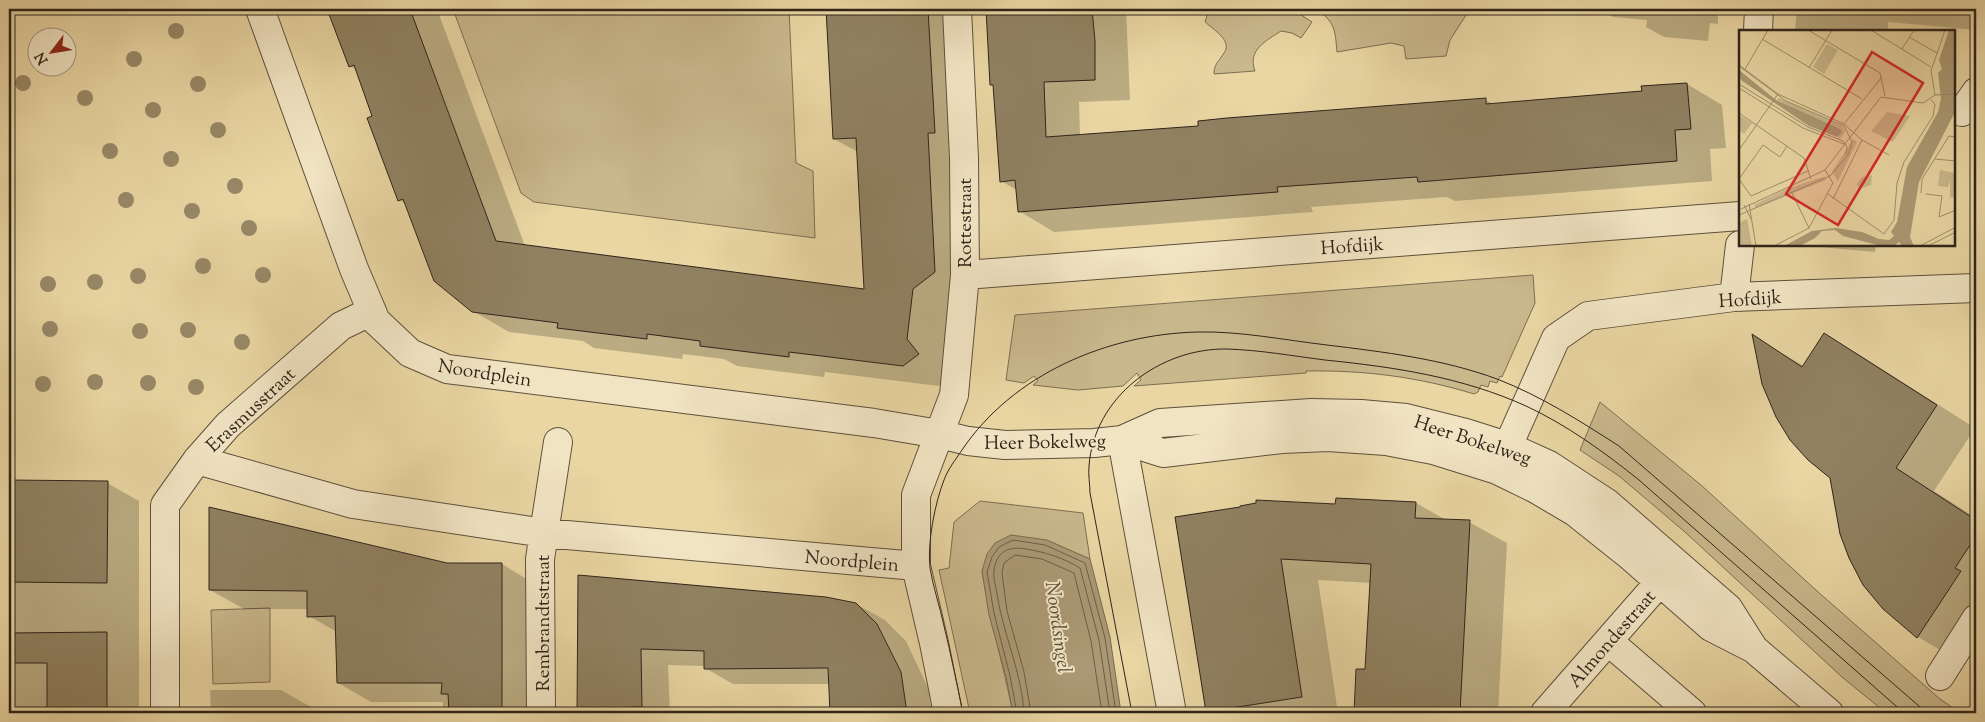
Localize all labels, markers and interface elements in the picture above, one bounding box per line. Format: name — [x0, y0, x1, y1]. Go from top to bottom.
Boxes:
north arrow — [28, 28, 78, 78]
inset map — [1739, 30, 1955, 246]
text: N — [31, 48, 54, 68]
street label: Rottestraat — [953, 177, 980, 268]
street label: Hofdijk — [1320, 232, 1385, 263]
street label: Hofdijk — [1718, 285, 1783, 316]
street label: Noordplein — [436, 354, 533, 395]
street label: Erasmusstraat — [201, 362, 303, 459]
street label: Heer Bokelweg — [1410, 410, 1534, 473]
street label: Heer Bokelweg — [984, 429, 1106, 458]
street label: Noordplein — [804, 545, 900, 580]
street label: Rembrandtstraat — [531, 554, 558, 691]
water label: Noordsingel — [1036, 580, 1077, 675]
street label: Almondestraat — [1563, 584, 1663, 695]

